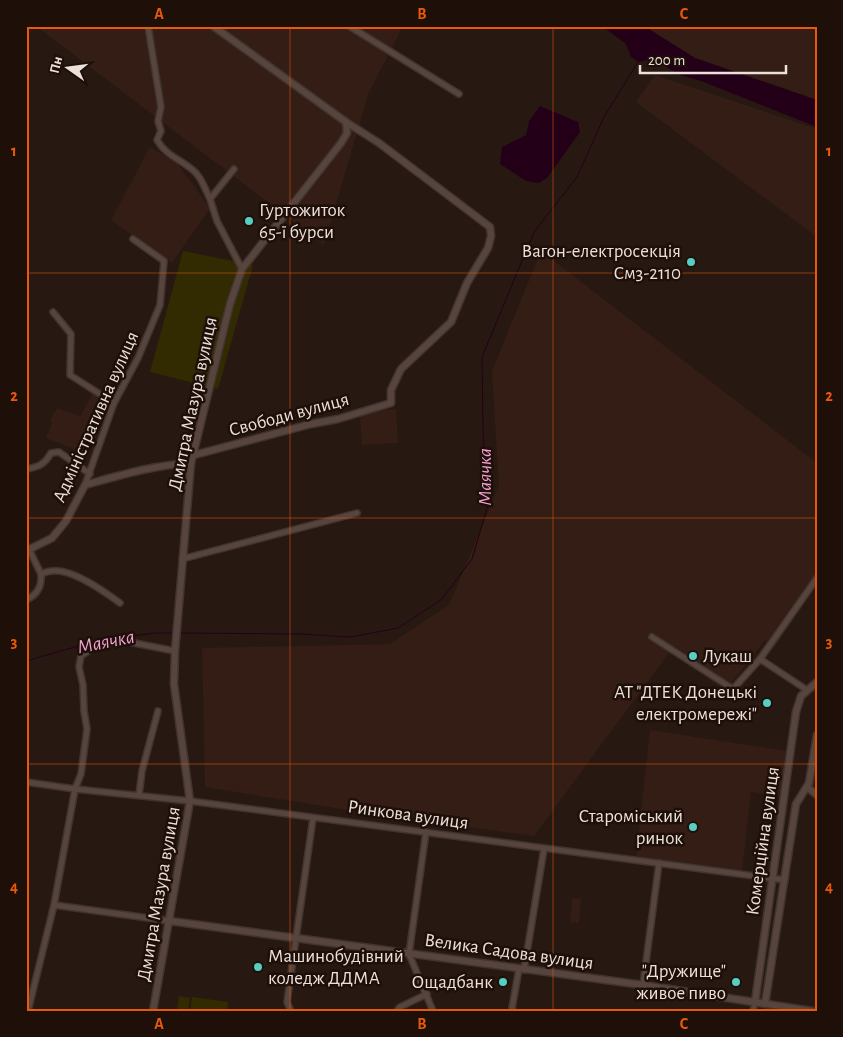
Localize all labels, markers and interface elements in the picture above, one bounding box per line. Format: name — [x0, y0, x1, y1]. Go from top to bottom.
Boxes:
text: A — [154, 6, 164, 22]
text: B — [417, 6, 427, 22]
text: C — [680, 6, 689, 22]
north arrow — [42, 42, 92, 92]
scale bar — [640, 42, 787, 74]
text: 200 m — [648, 53, 685, 68]
text: Пн — [47, 55, 65, 75]
text: 1 — [11, 143, 17, 159]
text: 1 — [826, 143, 832, 159]
place label: Гуртожиток 65-ї бурси — [259, 201, 346, 242]
marker: Гуртожиток 65-ї бурси — [243, 215, 255, 227]
place label: Вагон-електросекція См3-2110 — [521, 242, 681, 283]
marker: Вагон-електросекція См3-2110 — [685, 256, 697, 268]
street label: Дмитра Мазура вулиця — [165, 315, 221, 493]
street label: Адміністративна вулиця — [50, 329, 142, 505]
text: 2 — [10, 388, 18, 404]
text: 2 — [825, 388, 833, 404]
street label: Свободи вулиця — [227, 390, 351, 440]
water label: Маячка — [475, 448, 495, 506]
water label: Маячка — [76, 627, 136, 657]
text: 3 — [11, 634, 18, 650]
text: 3 — [826, 634, 833, 650]
place label: Лукаш — [703, 647, 752, 666]
marker: Лукаш — [687, 650, 699, 662]
place label: АТ "ДТЕК Донецькі електромережі" — [614, 683, 757, 724]
marker: АТ "ДТЕК Донецькі електромережі" — [761, 697, 773, 709]
street label: Комерційна вулиця — [743, 765, 783, 917]
street label: Ринкова вулиця — [346, 797, 470, 833]
street label: Дмитра Мазура вулиця — [134, 805, 184, 983]
place label: Староміський ринок — [578, 807, 683, 848]
marker: Староміський ринок — [687, 821, 699, 833]
text: 4 — [10, 879, 18, 895]
text: 4 — [825, 879, 833, 895]
street label: Велика Садова вулиця — [423, 931, 595, 973]
place label: Машинобудівний коледж ДДМА — [268, 947, 404, 988]
marker: Машинобудівний коледж ДДМА — [252, 961, 264, 973]
place label: "Дружище" живое пиво — [636, 962, 726, 1003]
place label: Ощадбанк — [411, 973, 493, 992]
marker: Ощадбанк — [497, 976, 509, 988]
marker: "Дружище" живое пиво — [730, 976, 742, 988]
text: A — [154, 1016, 164, 1032]
text: B — [417, 1016, 427, 1032]
text: C — [680, 1016, 689, 1032]

